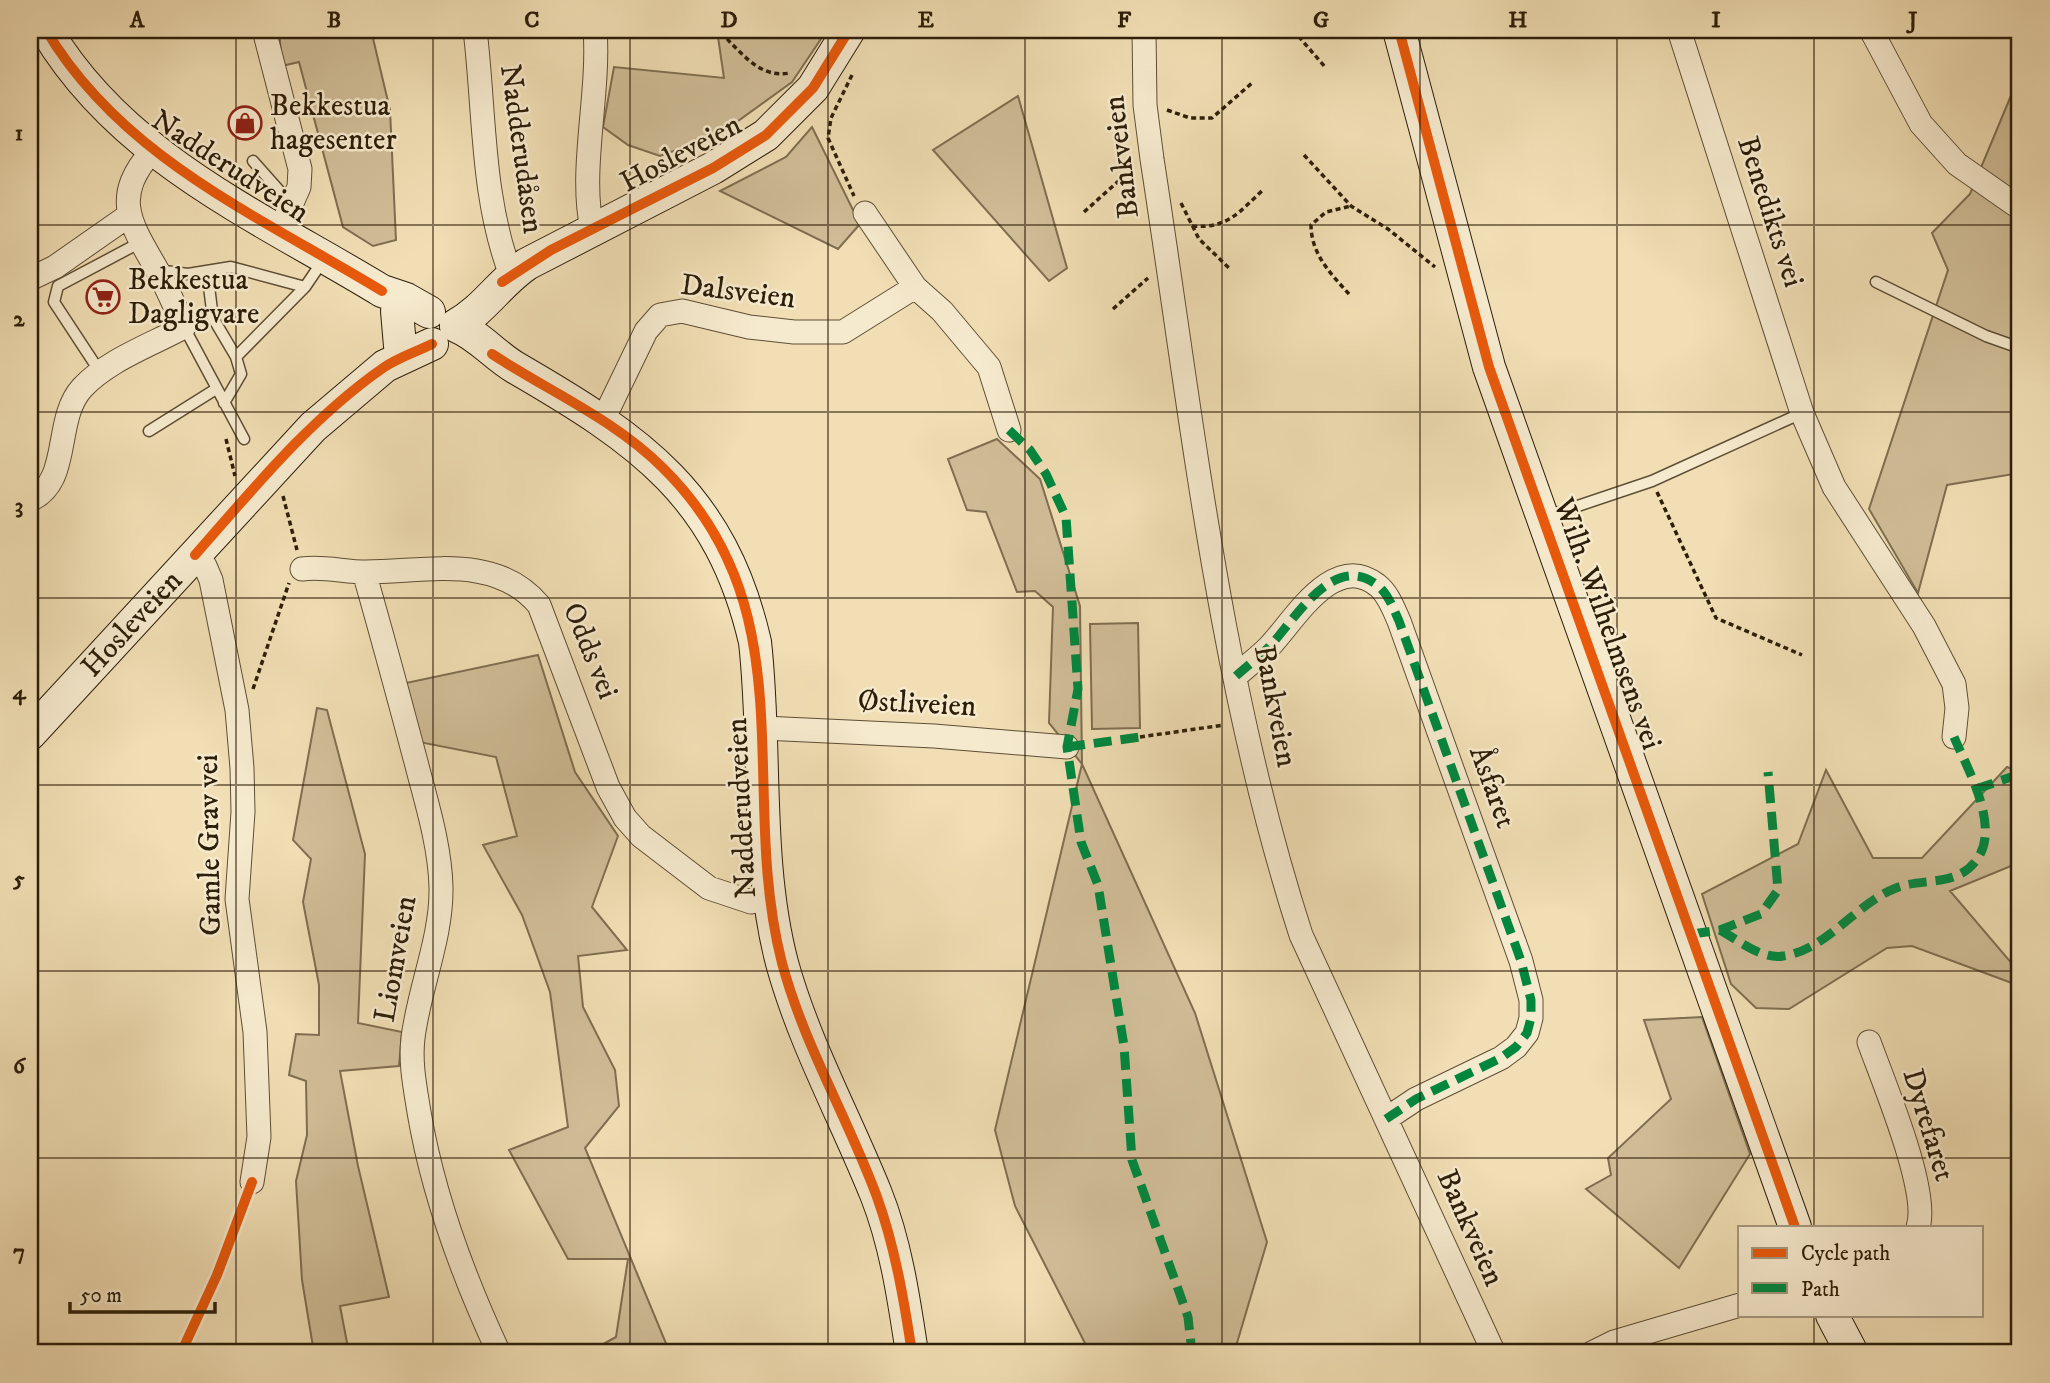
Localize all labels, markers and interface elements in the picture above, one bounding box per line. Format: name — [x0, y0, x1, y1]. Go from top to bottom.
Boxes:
text: A — [129, 6, 146, 35]
text: B — [327, 6, 341, 35]
text: C — [524, 6, 540, 35]
text: D — [720, 6, 738, 35]
text: E — [918, 6, 934, 35]
text: F — [1117, 6, 1132, 35]
text: G — [1313, 6, 1329, 35]
text: H — [1508, 6, 1528, 35]
text: I — [1711, 6, 1721, 35]
text: J — [1905, 6, 1918, 35]
street label: Nadderudåsen — [491, 62, 551, 236]
place label: Bekkestua hagesenter — [270, 88, 397, 159]
street label: Bankveien — [1096, 93, 1148, 221]
street label: Nadderudveien — [144, 102, 316, 232]
shop icon: Bekkestua hagesenter — [226, 104, 264, 142]
street label: Hosleveien — [614, 107, 748, 201]
text: 1 — [15, 119, 23, 148]
street label: Benedikts vei — [1728, 132, 1812, 292]
place label: Bekkestua Dagligvare — [128, 262, 259, 333]
street label: Dalsveien — [678, 267, 798, 317]
supermarket icon: Bekkestua Dagligvare — [84, 278, 122, 316]
text: 2 — [13, 305, 25, 334]
text: 3 — [15, 492, 23, 521]
street label: Wilh. Wilhelmsens vei — [1544, 492, 1670, 755]
street label: Hosleveien — [73, 562, 190, 685]
street label: Odds vei — [554, 597, 626, 705]
street label: Bankveien — [1245, 642, 1305, 771]
text: 4 — [12, 678, 27, 707]
street label: Østliveien — [857, 682, 978, 726]
street label: Nadderudveien — [719, 716, 765, 899]
street label: Åsfaret — [1460, 740, 1526, 833]
street label: Gamle Grav vei — [190, 754, 230, 936]
text: 5 — [12, 865, 25, 894]
street label: Liomveien — [367, 893, 425, 1025]
text: 6 — [13, 1052, 27, 1081]
street label: Dyrefaret — [1893, 1064, 1963, 1186]
street label: Bankveien — [1428, 1164, 1512, 1292]
legend — [1738, 1226, 1983, 1316]
text: 7 — [13, 1238, 25, 1267]
text: Cycle path — [1801, 1241, 1890, 1267]
scale bar — [70, 1271, 215, 1315]
text: Path — [1801, 1277, 1840, 1303]
text: 50 m — [80, 1283, 122, 1309]

